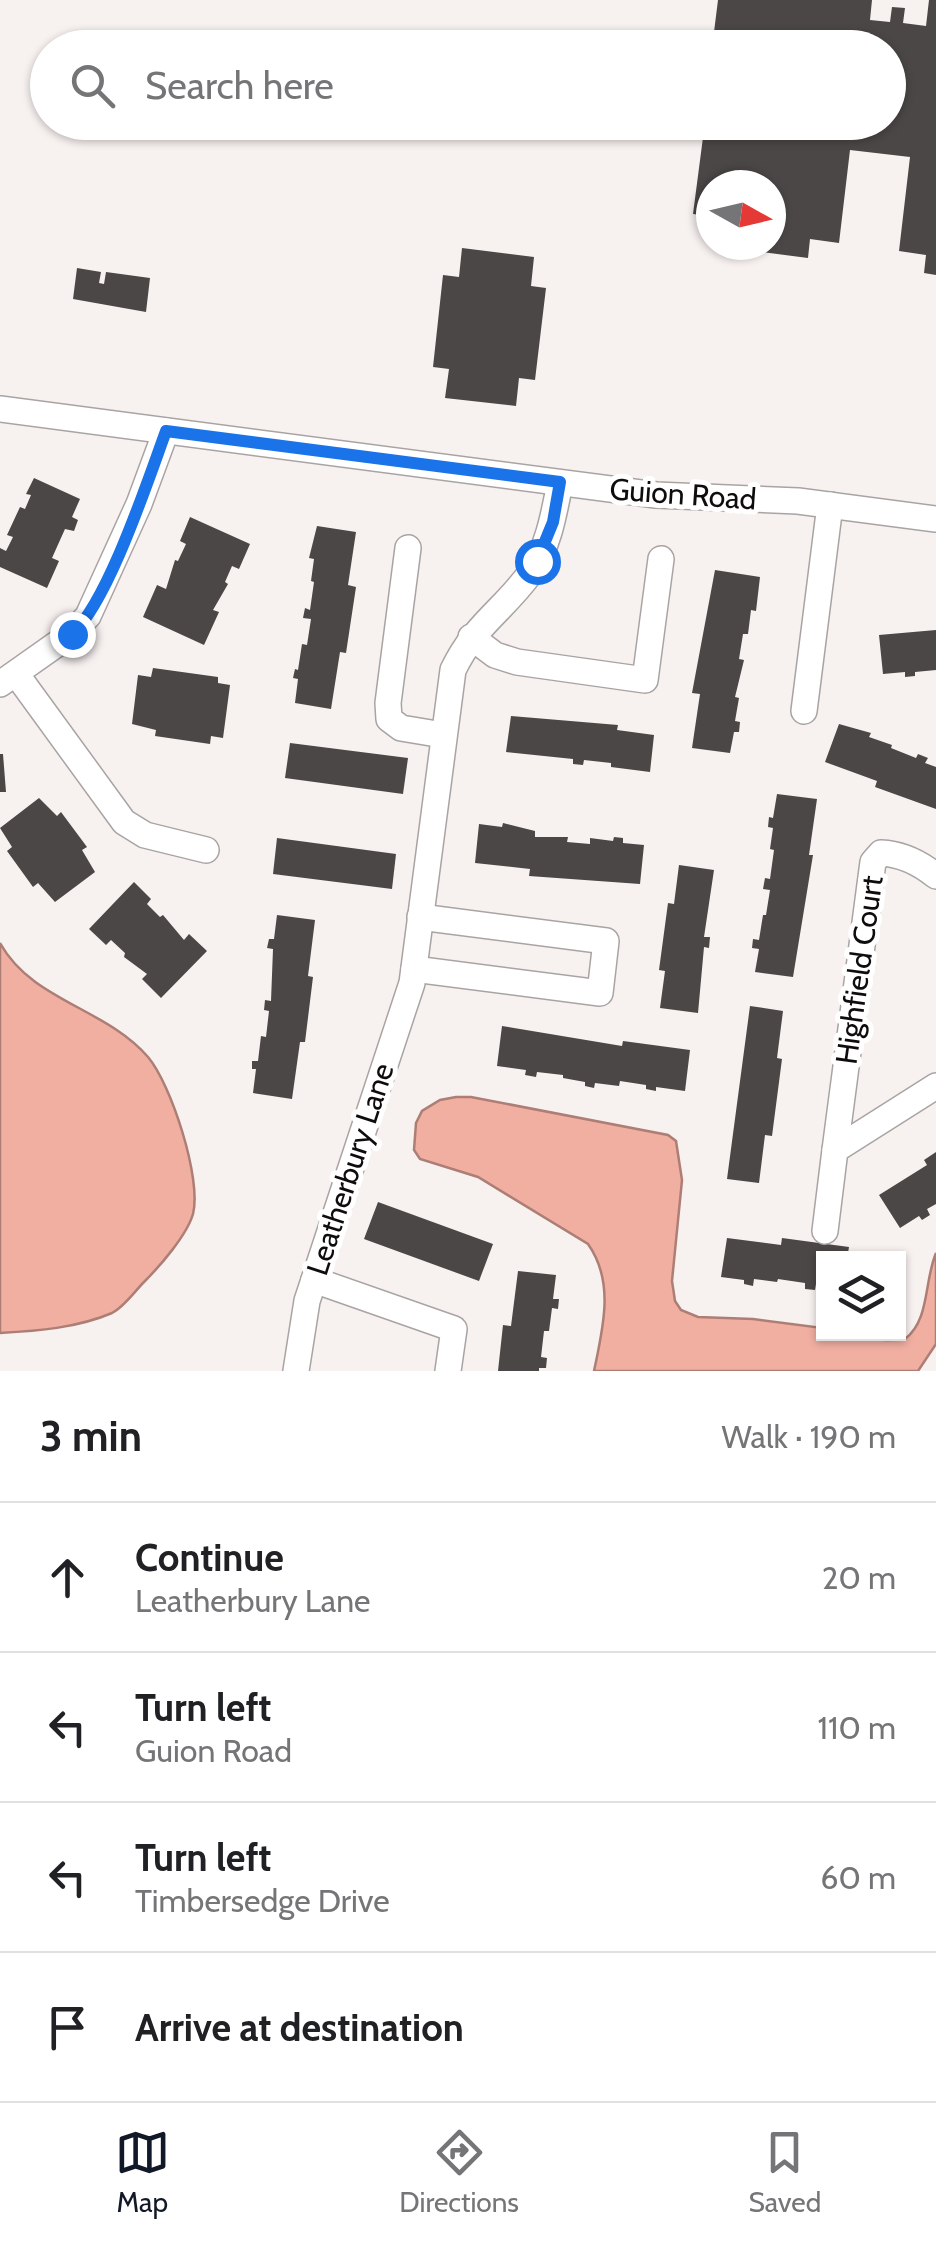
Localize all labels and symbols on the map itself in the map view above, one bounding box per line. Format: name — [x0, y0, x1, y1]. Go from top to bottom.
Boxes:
north arrow — [696, 170, 786, 260]
street label: Guion Road — [608, 470, 758, 518]
route start — [515, 539, 561, 585]
route end — [50, 612, 96, 658]
street label: Highfield Court — [827, 873, 891, 1067]
street label: Leatherbury Lane — [298, 1058, 402, 1280]

